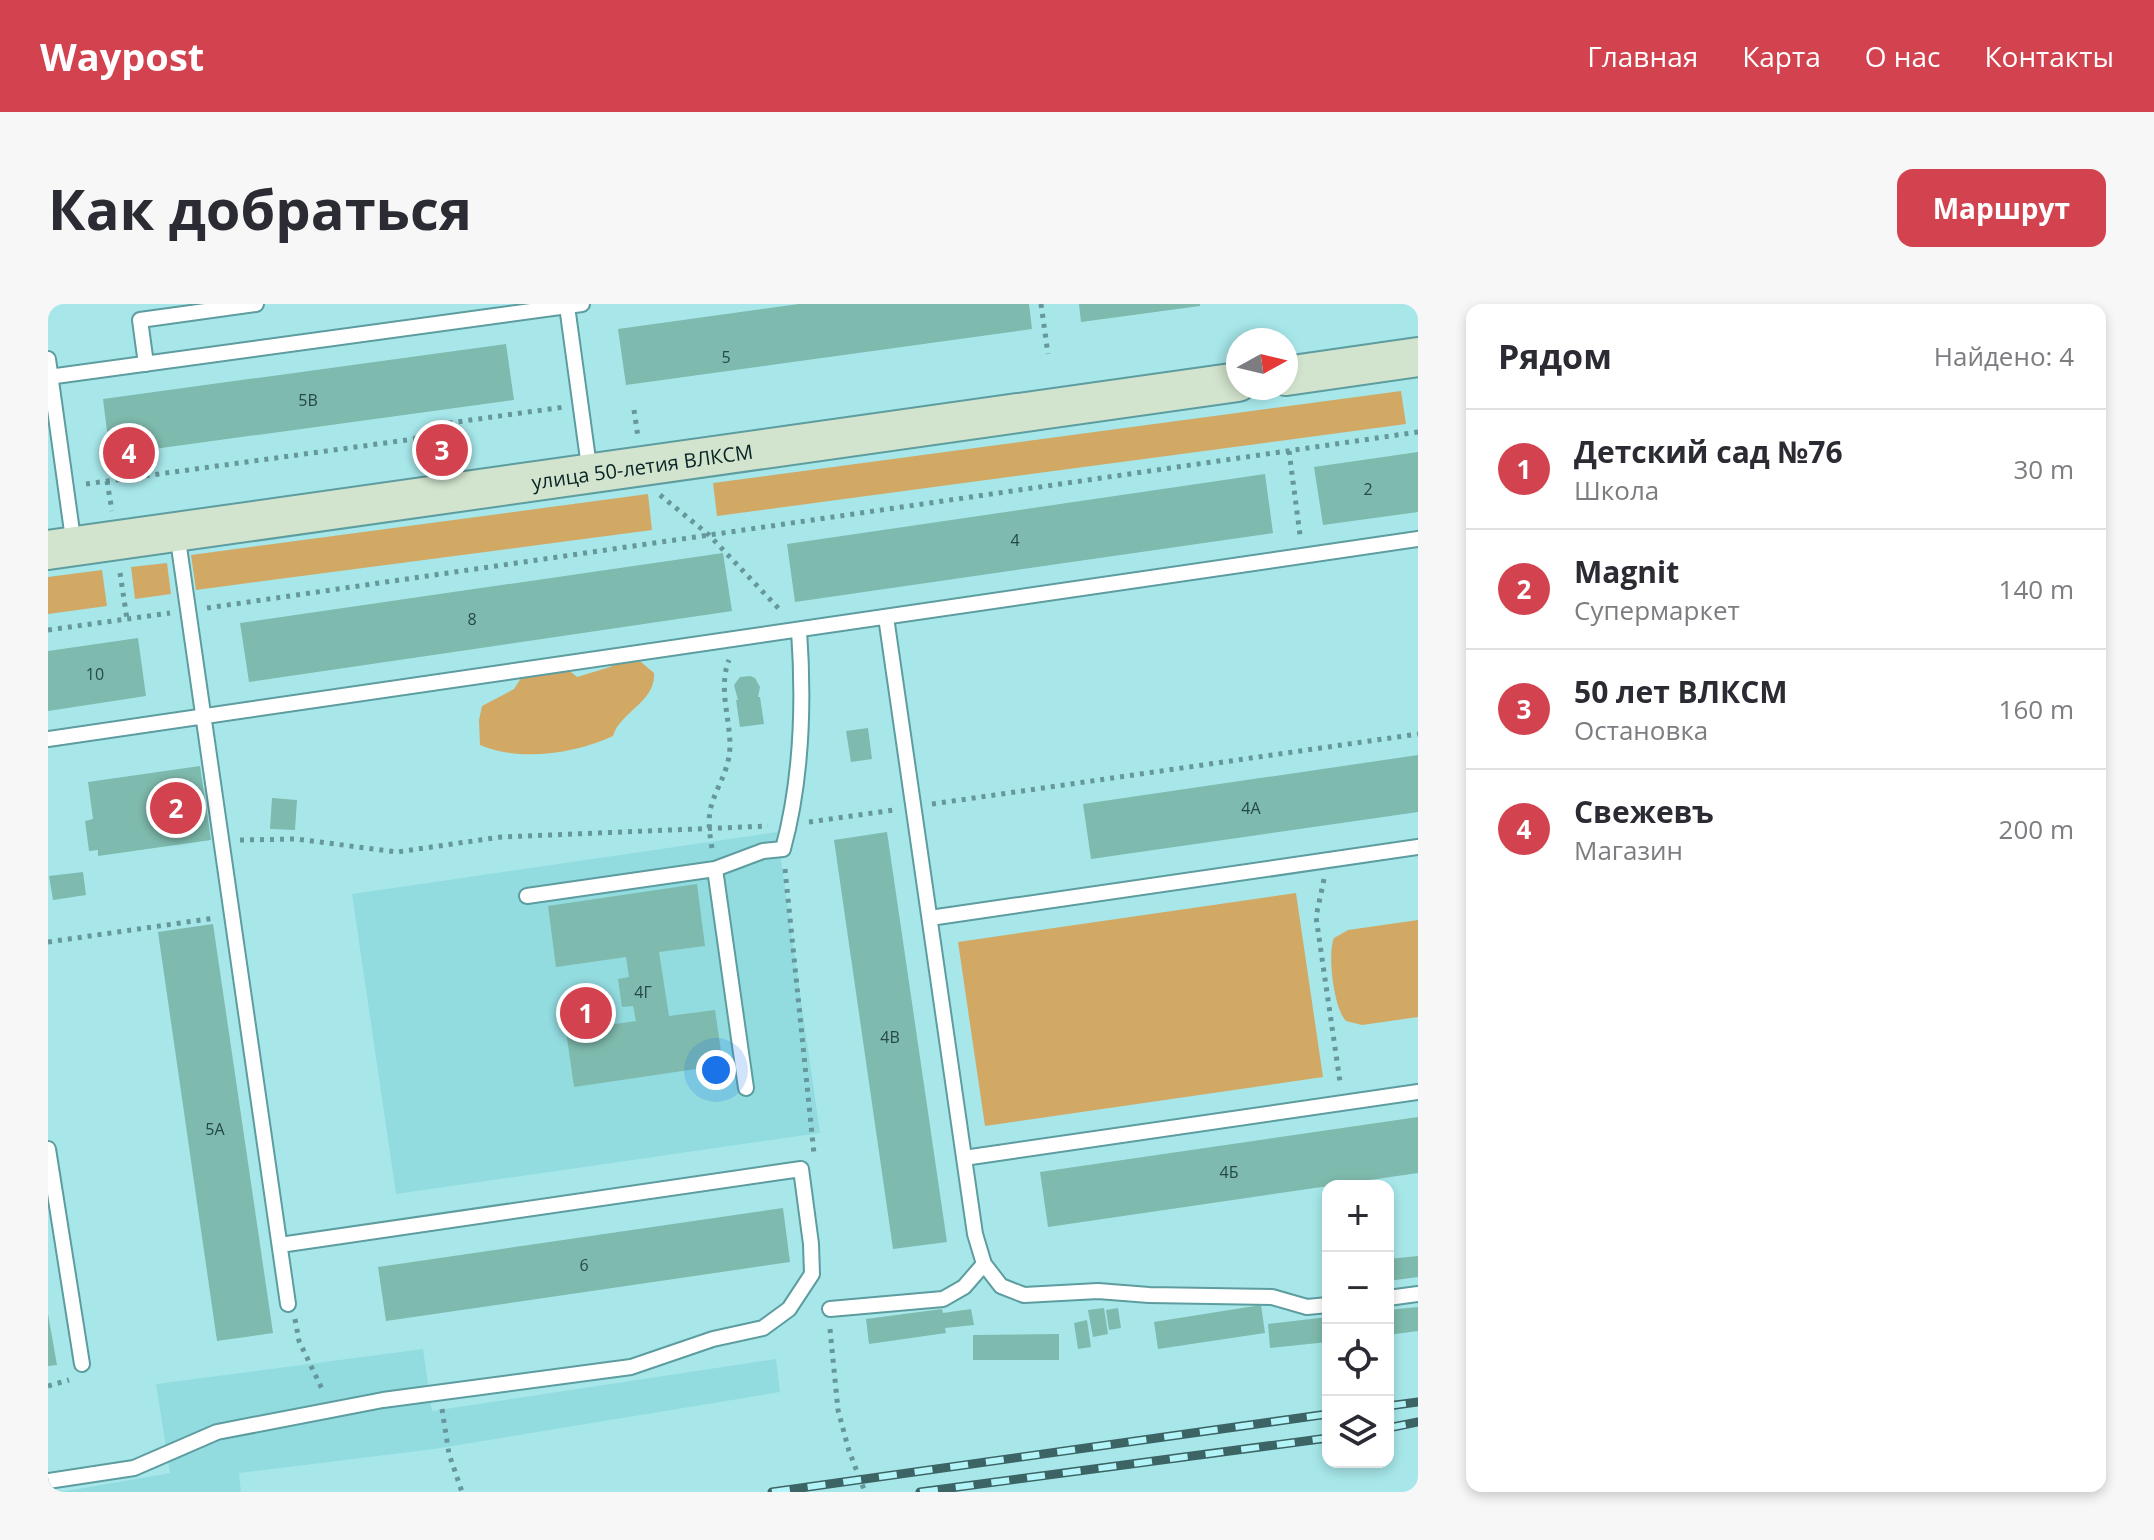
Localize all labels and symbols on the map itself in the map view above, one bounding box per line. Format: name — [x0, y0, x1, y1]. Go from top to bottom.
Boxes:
north arrow — [1226, 328, 1298, 400]
house number: 5 — [721, 346, 731, 368]
house number: 5В — [298, 389, 318, 411]
pin: 3 — [416, 420, 468, 480]
pin: 4 — [103, 423, 155, 483]
street label: улица 50-летия ВЛКСМ — [530, 437, 755, 495]
house number: 2 — [1363, 478, 1373, 500]
house number: 4 — [1010, 529, 1020, 551]
house number: 8 — [467, 608, 477, 630]
house number: 10 — [86, 663, 104, 685]
pin: 2 — [150, 778, 202, 838]
house number: 4А — [1241, 797, 1262, 819]
house number: 4Г — [634, 981, 652, 1003]
pin: 1 — [560, 983, 612, 1043]
house number: 4В — [880, 1026, 900, 1048]
your location — [696, 1050, 736, 1090]
house number: 5А — [205, 1118, 226, 1140]
house number: 4Б — [1220, 1161, 1238, 1183]
house number: 6 — [579, 1254, 589, 1276]

